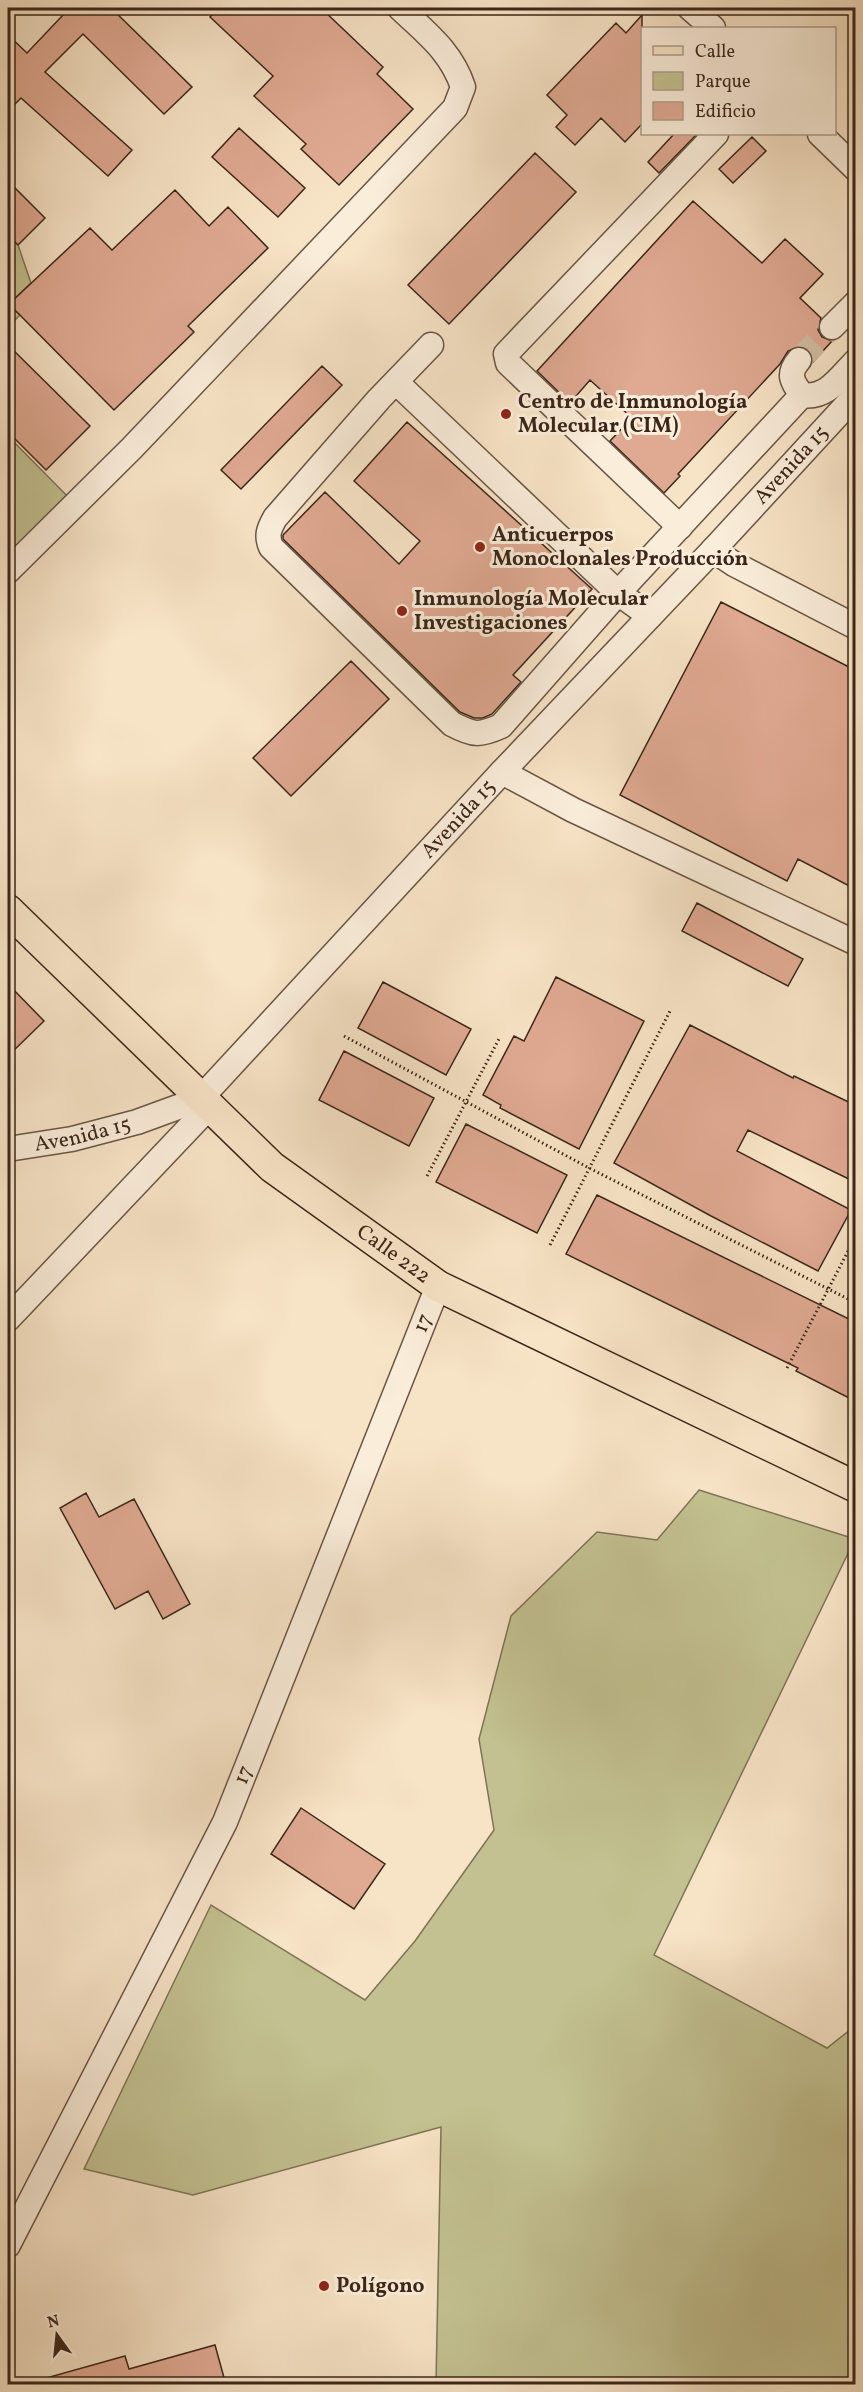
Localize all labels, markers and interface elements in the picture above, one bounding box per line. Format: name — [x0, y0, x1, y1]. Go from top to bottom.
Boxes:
legend — [641, 27, 836, 135]
text: Calle — [695, 40, 735, 65]
text: Parque — [695, 70, 750, 95]
text: Edificio — [695, 100, 756, 125]
place label: Centro de Inmunología Molecular (CIM) — [518, 388, 747, 441]
marker: Centro de Inmunología Molecular (CIM) — [499, 407, 513, 421]
street label: Avenida 15 — [747, 419, 835, 511]
place label: Anticuerpos Monoclonales Producción — [492, 521, 749, 574]
marker: Anticuerpos Monoclonales Producción — [473, 540, 487, 554]
place label: Inmunología Molecular Investigaciones — [414, 585, 649, 638]
marker: Inmunología Molecular Investigaciones — [395, 604, 409, 618]
street label: Avenida 15 — [415, 773, 502, 865]
street label: Avenida 15 — [32, 1110, 134, 1159]
street label: Calle 222 — [351, 1218, 436, 1291]
street label: 17 — [406, 1309, 440, 1337]
street label: 17 — [227, 1761, 261, 1789]
place label: Polígono — [336, 2272, 424, 2301]
marker: Polígono — [317, 2279, 331, 2293]
north arrow — [27, 2305, 87, 2365]
text: N — [45, 2310, 62, 2335]

